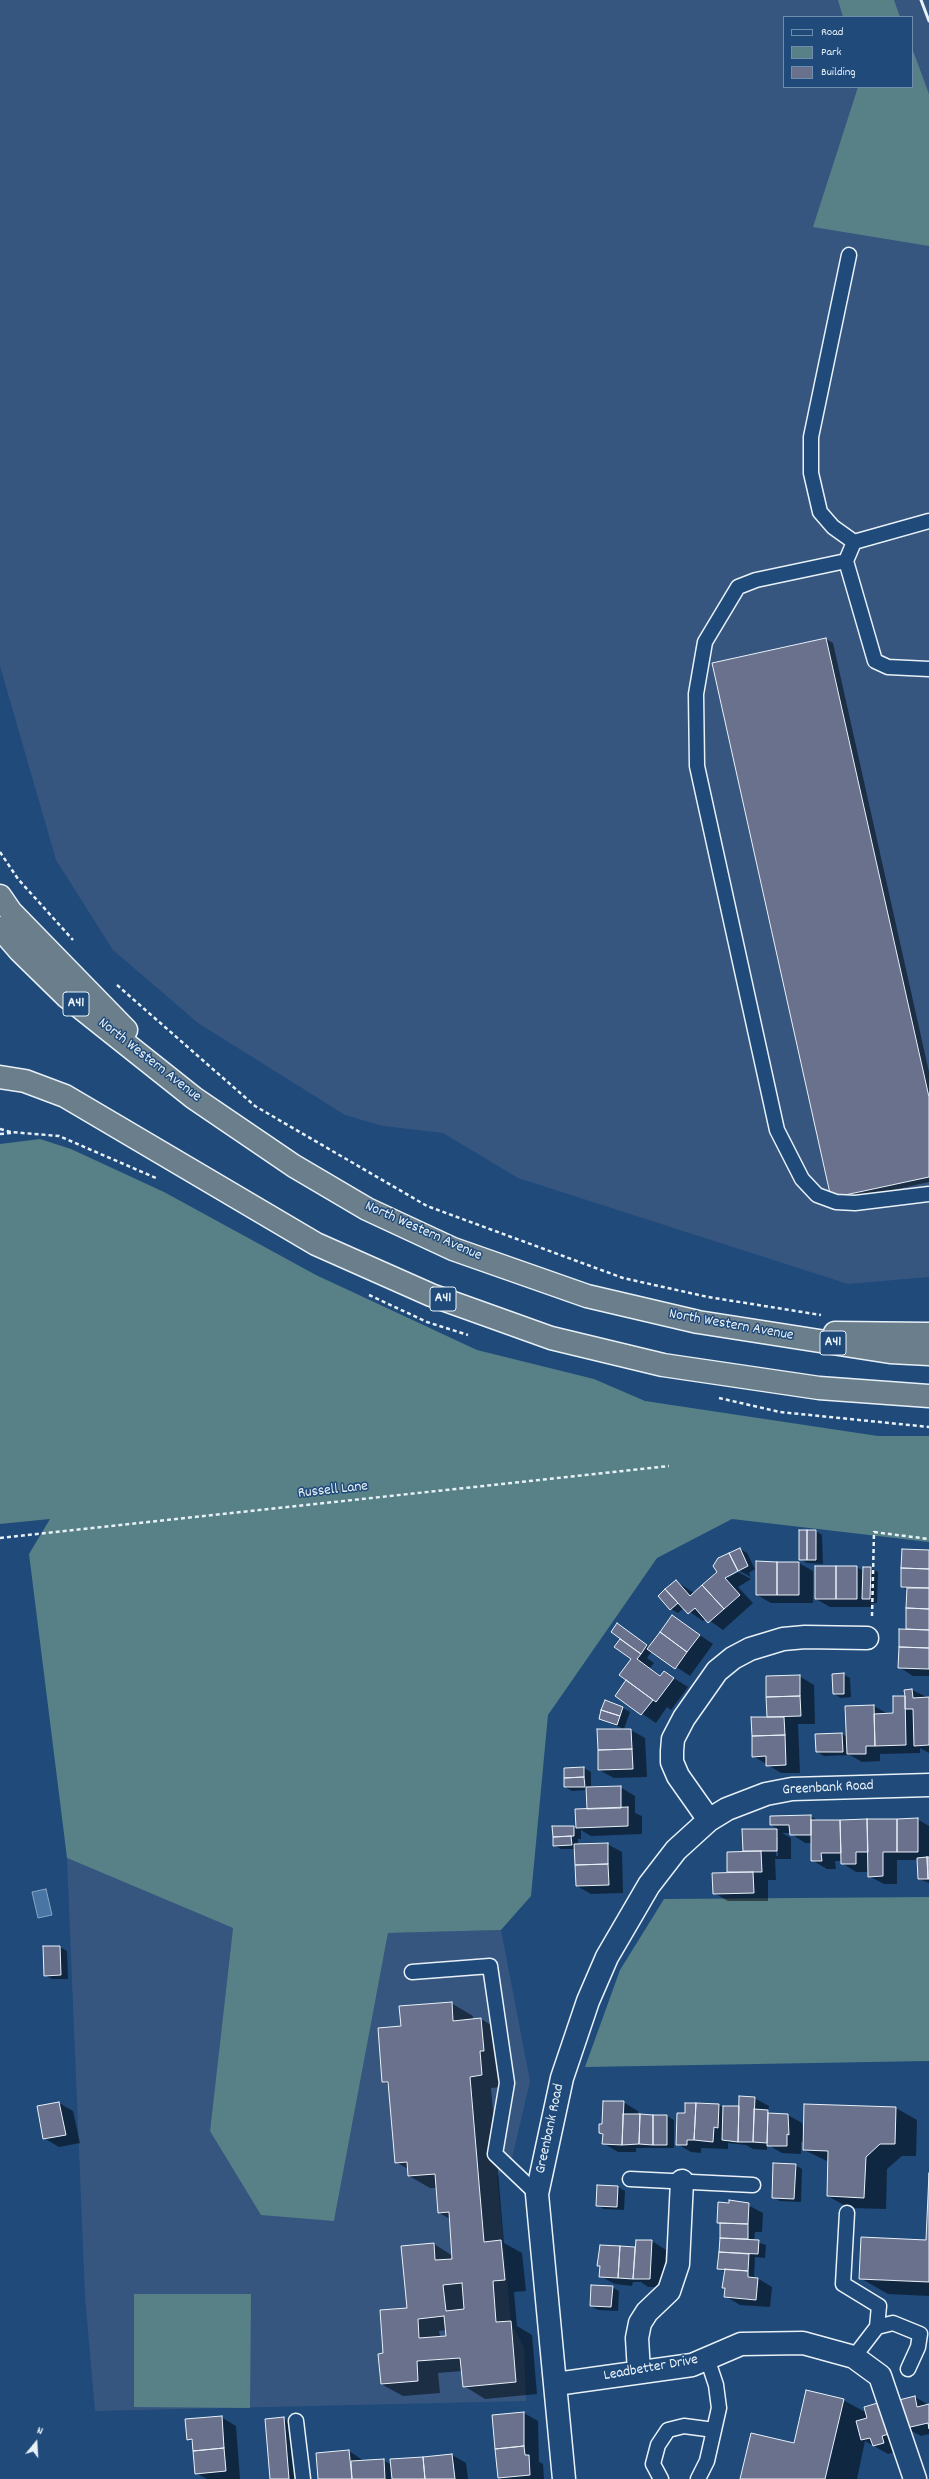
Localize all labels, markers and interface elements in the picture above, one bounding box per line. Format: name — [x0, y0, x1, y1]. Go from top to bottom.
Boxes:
legend — [783, 16, 913, 88]
text: Road — [821, 24, 843, 41]
text: Park — [821, 44, 841, 61]
text: Building — [821, 64, 856, 81]
road number: A41 — [63, 992, 89, 1016]
street label: North Western Avenue — [94, 1015, 204, 1107]
street label: North Western Avenue — [362, 1198, 484, 1266]
road number: A41 — [430, 1287, 456, 1311]
street label: North Western Avenue — [667, 1306, 795, 1346]
road number: A41 — [820, 1331, 846, 1355]
street label: Russell Lane — [297, 1478, 369, 1504]
street label: Greenbank Road — [782, 1778, 874, 1800]
street label: Greenbank Road — [533, 2082, 569, 2176]
street label: Leadbetter Drive — [602, 2352, 700, 2386]
north arrow — [16, 2423, 56, 2463]
text: N — [35, 2423, 45, 2440]

